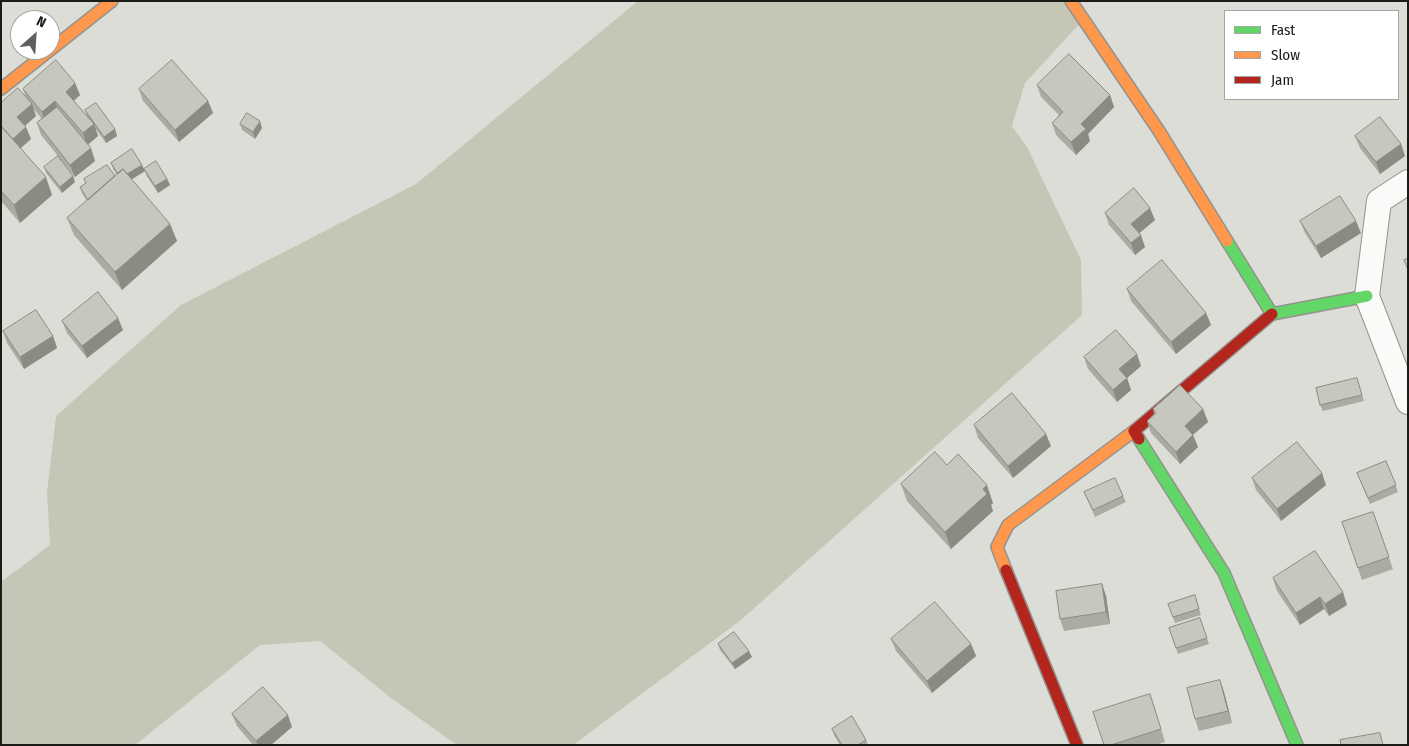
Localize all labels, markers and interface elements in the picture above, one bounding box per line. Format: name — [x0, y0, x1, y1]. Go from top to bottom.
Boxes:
north arrow — [10, 10, 60, 60]
legend — [1224, 10, 1399, 100]
text: N — [34, 12, 49, 31]
text: Fast — [1271, 21, 1295, 39]
text: Slow — [1271, 46, 1300, 64]
text: Jam — [1271, 71, 1294, 89]

